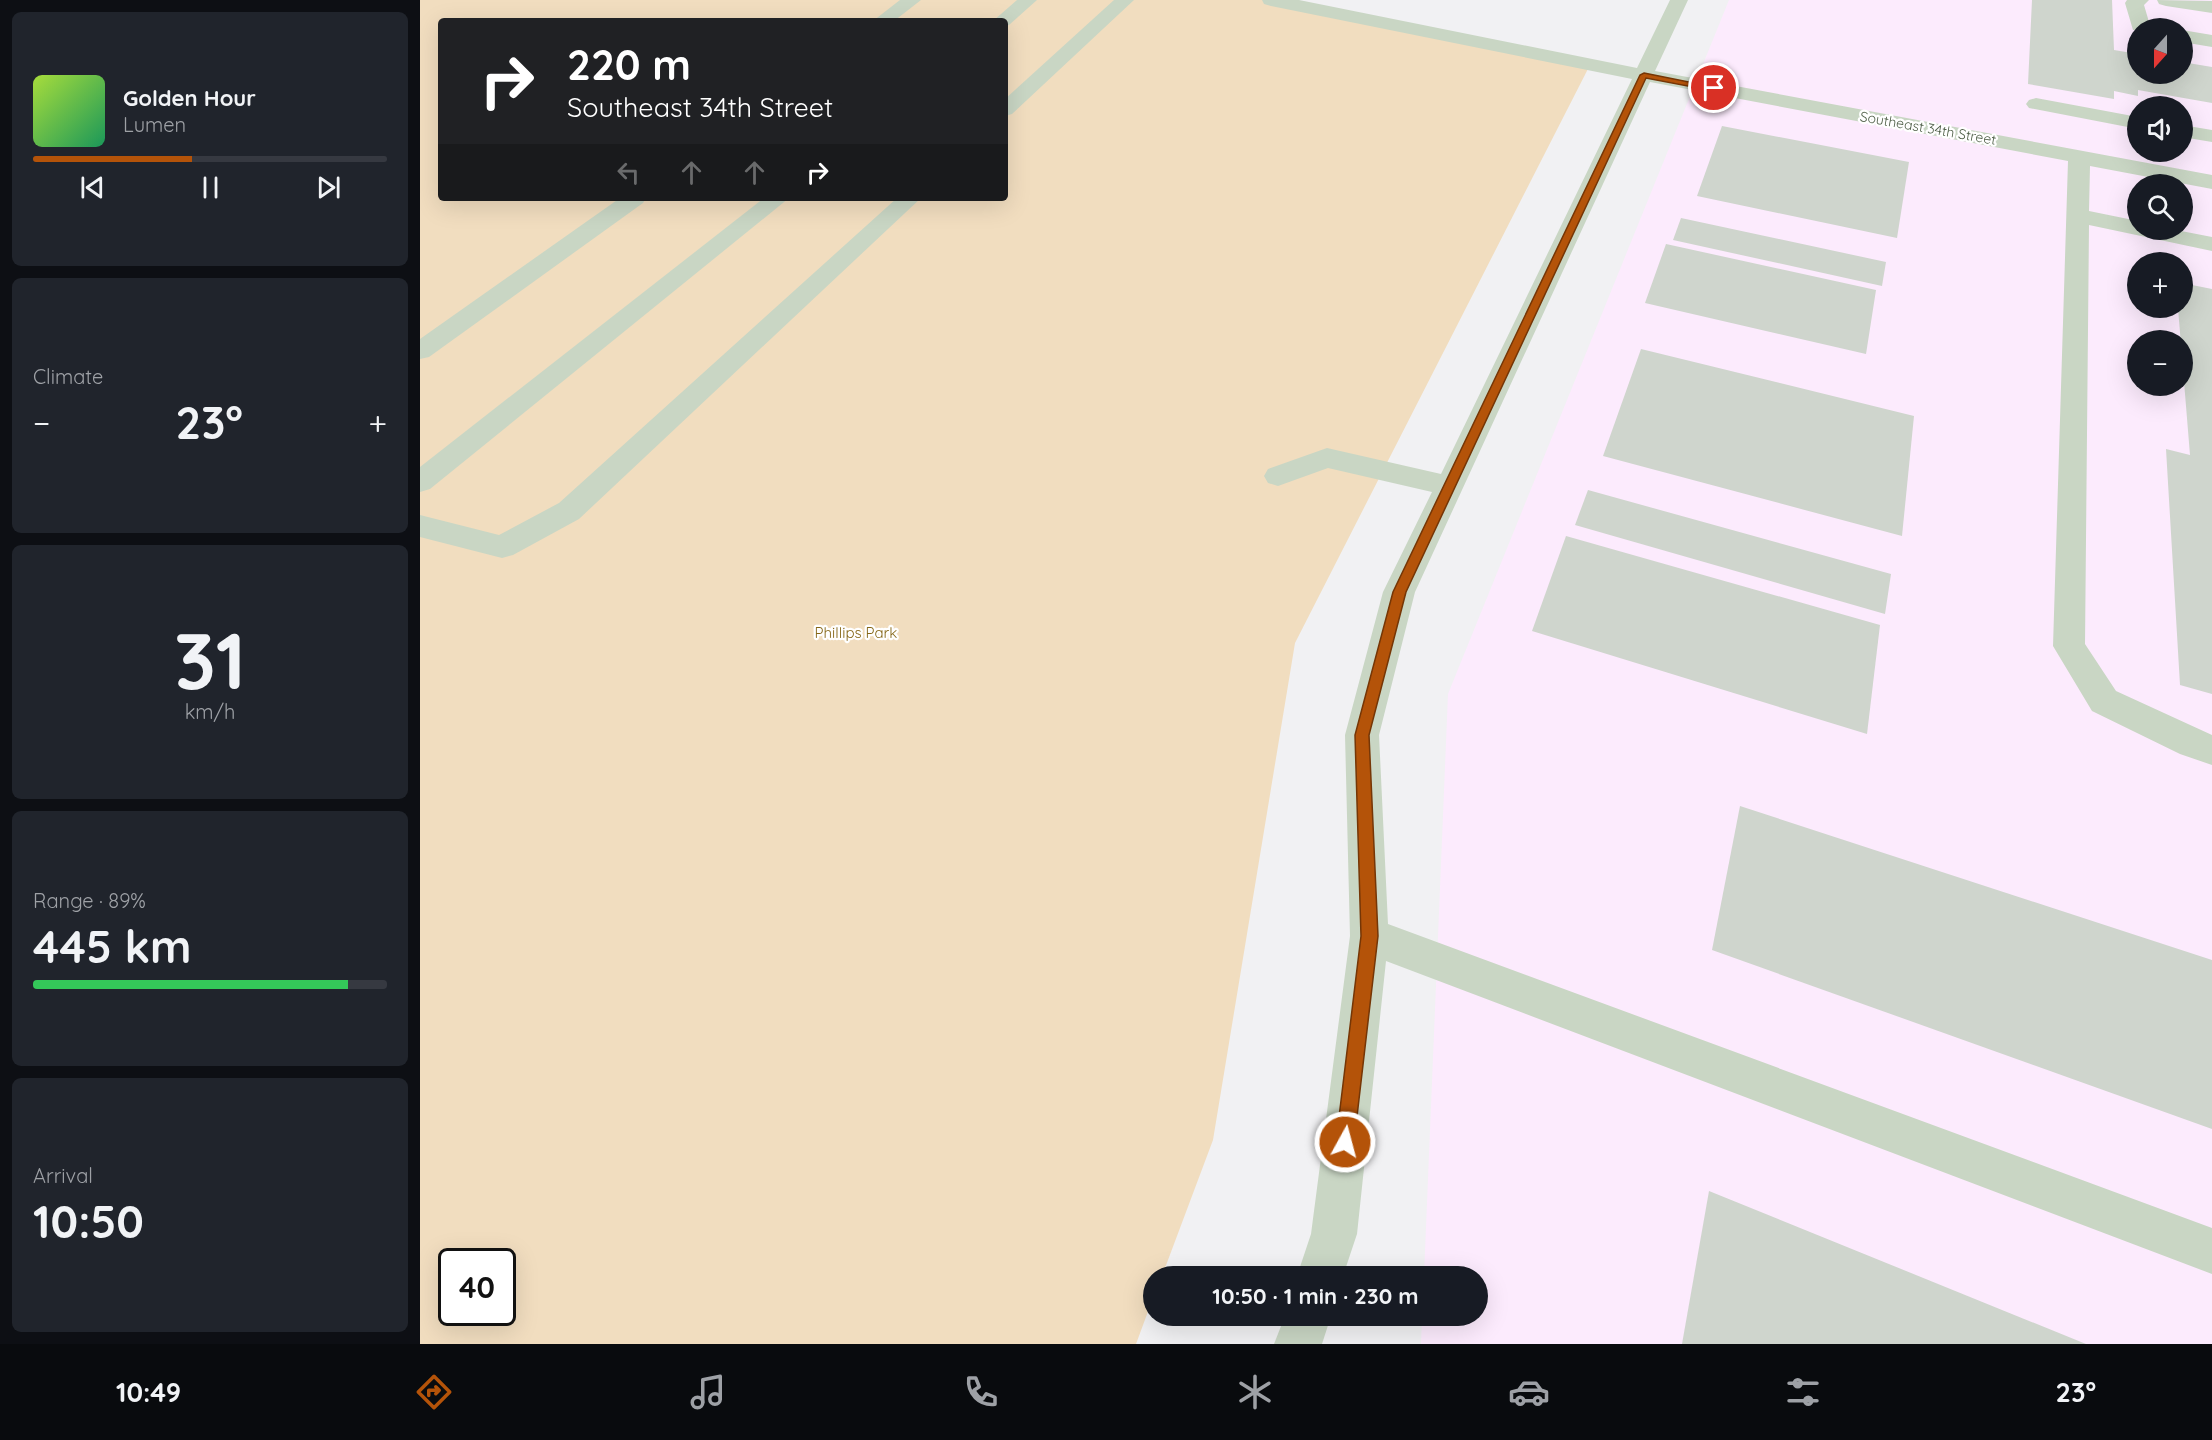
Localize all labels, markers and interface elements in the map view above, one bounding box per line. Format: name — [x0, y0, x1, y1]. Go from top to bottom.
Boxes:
north arrow — [2127, 18, 2193, 84]
map controls — [2127, 18, 2193, 396]
text: 220 m — [567, 38, 691, 91]
icon: right — [468, 42, 546, 120]
pin — [1688, 62, 1739, 113]
icon: arrive — [1697, 71, 1730, 104]
text: Golden Hour — [123, 84, 256, 112]
text: Southeast 34th Street — [567, 90, 833, 124]
button: sound — [2127, 96, 2193, 162]
street label: Southeast 34th Street — [1858, 107, 1998, 149]
text: Lumen — [123, 112, 186, 137]
icon: left — [612, 156, 645, 189]
icon: ahead — [675, 156, 708, 189]
icon: ahead — [738, 156, 771, 189]
icon: right — [801, 156, 834, 189]
icon: previous — [76, 171, 109, 204]
icon: pause — [194, 171, 227, 204]
icon: next — [312, 171, 345, 204]
button: search — [2127, 174, 2193, 240]
button: + — [2127, 252, 2193, 318]
button: − — [2127, 330, 2193, 396]
text: Climate — [33, 364, 103, 389]
text: 23° — [176, 394, 243, 450]
text: − — [33, 402, 50, 443]
text: + — [368, 402, 387, 443]
text: 31 — [174, 611, 246, 709]
park label: Phillips Park — [815, 623, 897, 642]
text: km/h — [185, 699, 235, 724]
text: Range · 89% — [33, 888, 146, 913]
text: 445 km — [33, 918, 192, 974]
position arrow — [1313, 1110, 1377, 1174]
text: Arrival — [33, 1163, 93, 1188]
text: 10:50 — [33, 1193, 144, 1249]
speed limit sign: 40 — [438, 1248, 516, 1326]
text: 10:50 · 1 min · 230 m — [1212, 1282, 1419, 1310]
icon: directions — [413, 1371, 455, 1413]
icon: music — [687, 1371, 729, 1413]
icon: phone — [960, 1371, 1002, 1413]
icon: climate — [1234, 1371, 1276, 1413]
icon: car — [1508, 1371, 1550, 1413]
icon: filters — [1782, 1371, 1824, 1413]
text: 10:49 — [116, 1375, 181, 1409]
text: 23° — [2056, 1375, 2096, 1409]

